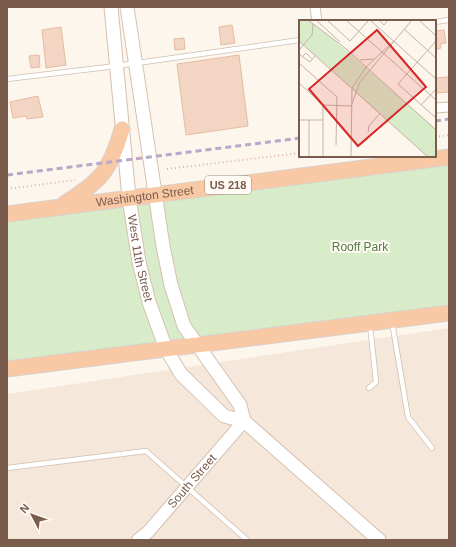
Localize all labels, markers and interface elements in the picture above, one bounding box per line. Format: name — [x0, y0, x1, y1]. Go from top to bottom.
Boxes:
inset map — [299, 20, 436, 157]
road number: US 218 — [205, 176, 251, 194]
street label: Washington Street — [95, 183, 195, 209]
street label: West 11th Street — [125, 214, 156, 304]
park label: Rooff Park — [332, 240, 389, 254]
street label: South Street — [165, 451, 220, 511]
north arrow — [12, 495, 52, 535]
text: N — [17, 501, 32, 515]

